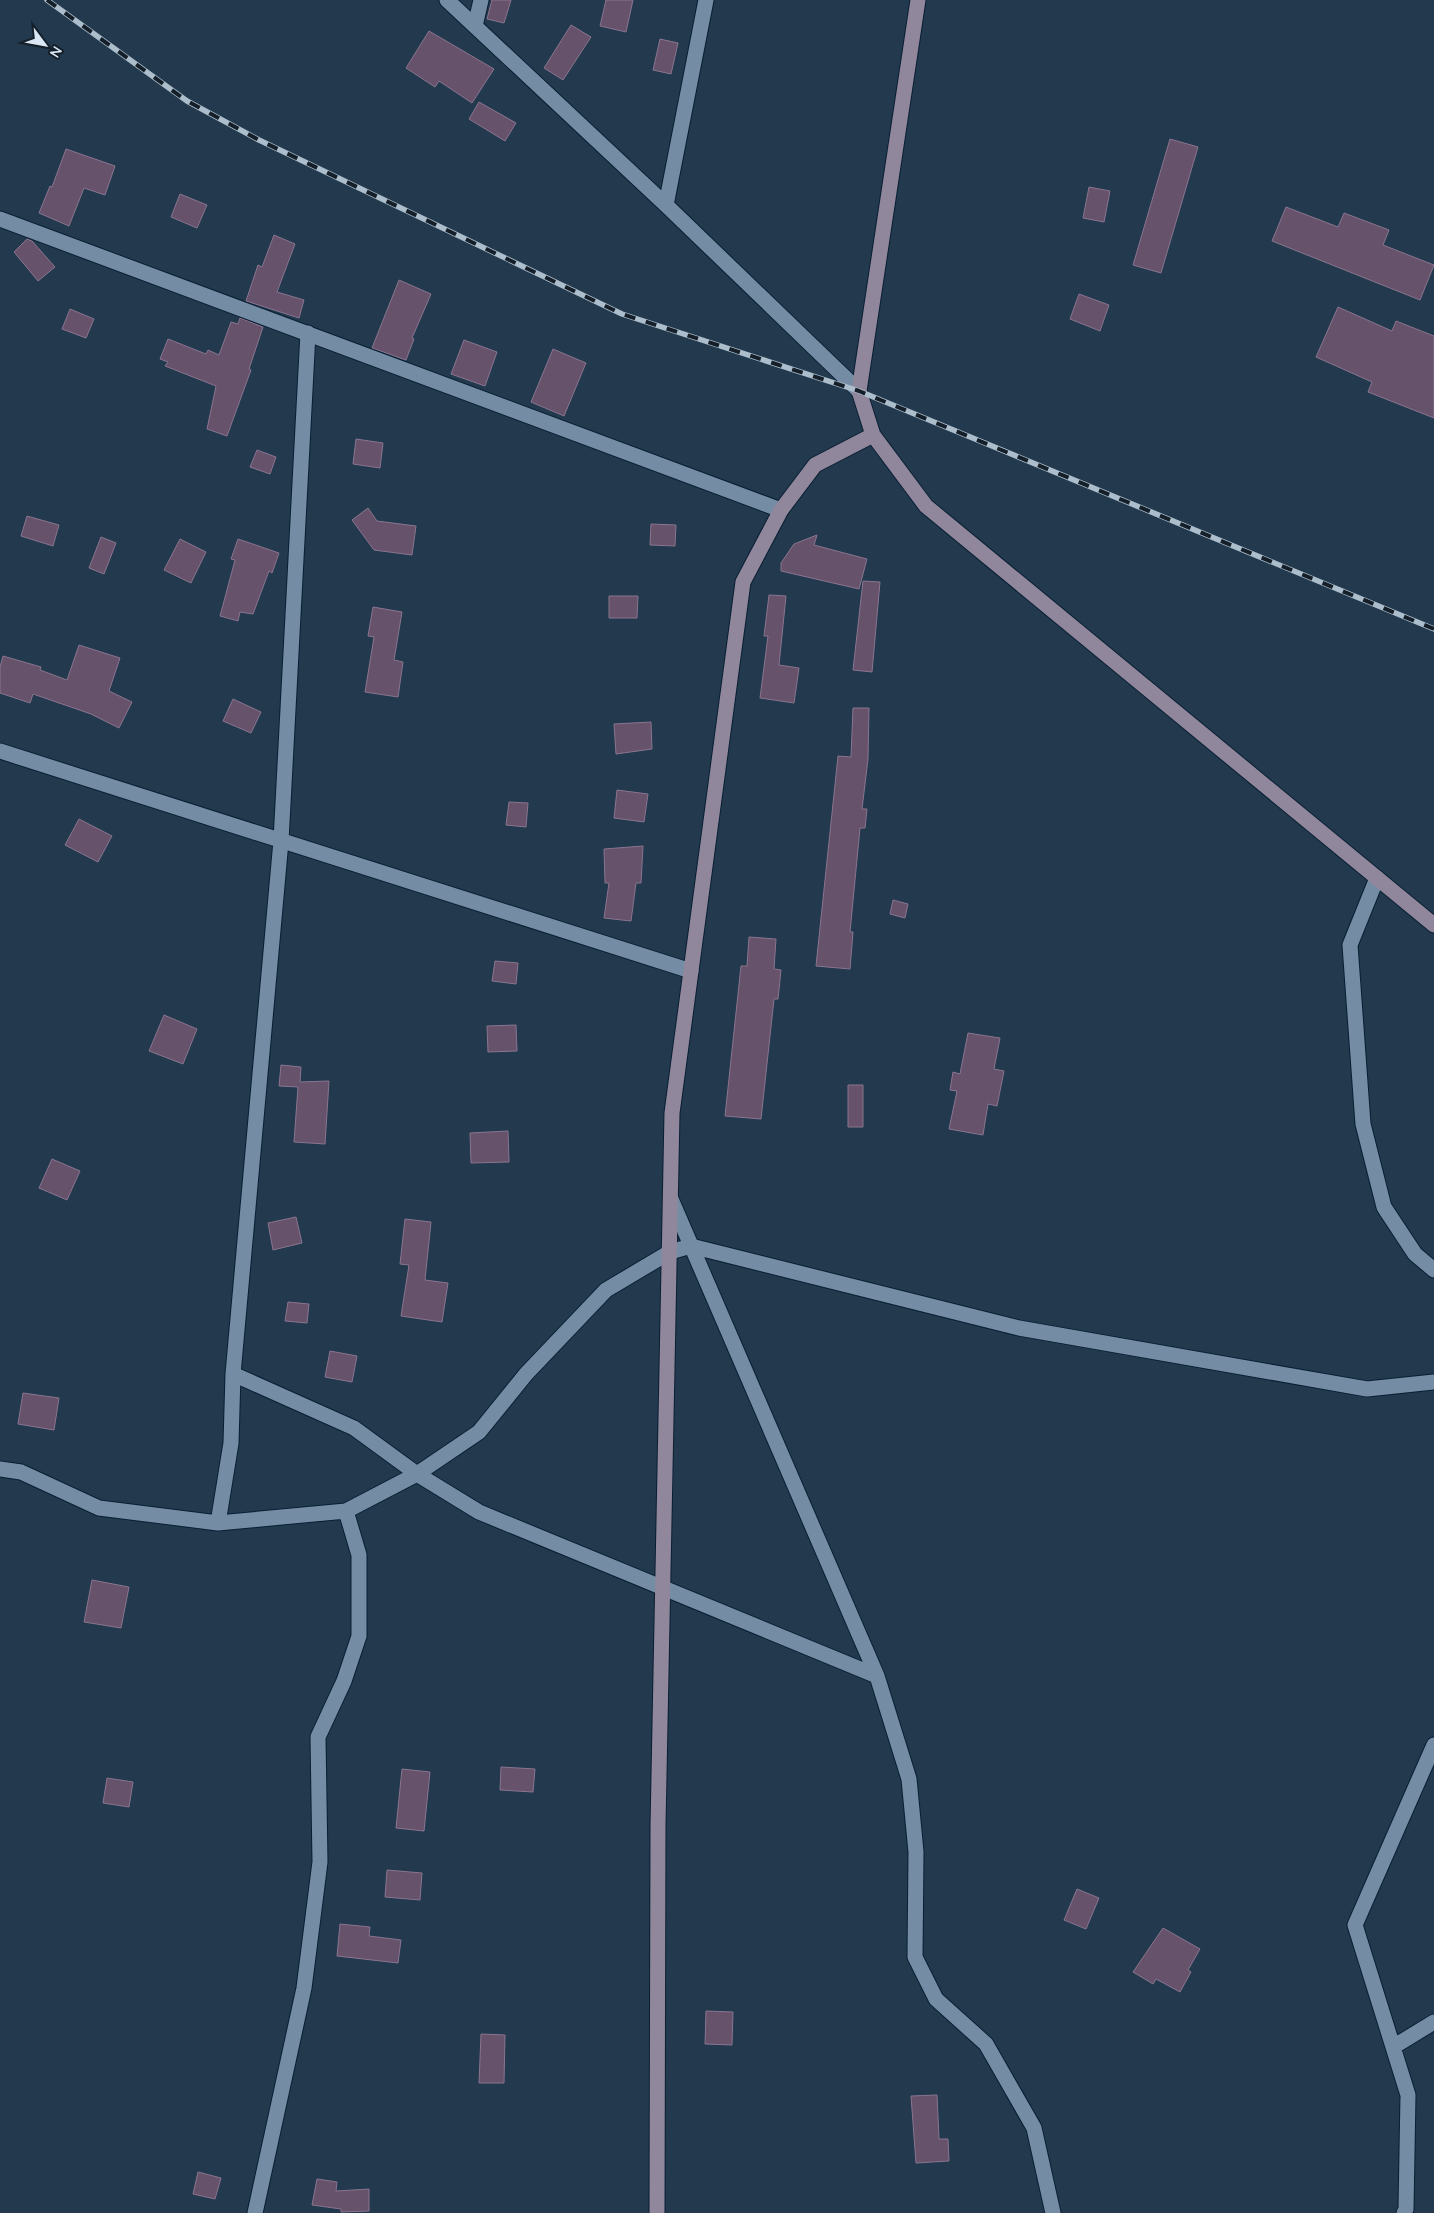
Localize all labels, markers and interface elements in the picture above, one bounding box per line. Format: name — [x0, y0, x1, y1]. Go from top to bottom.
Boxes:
north arrow — [20, 20, 70, 70]
text: N — [46, 43, 66, 61]

